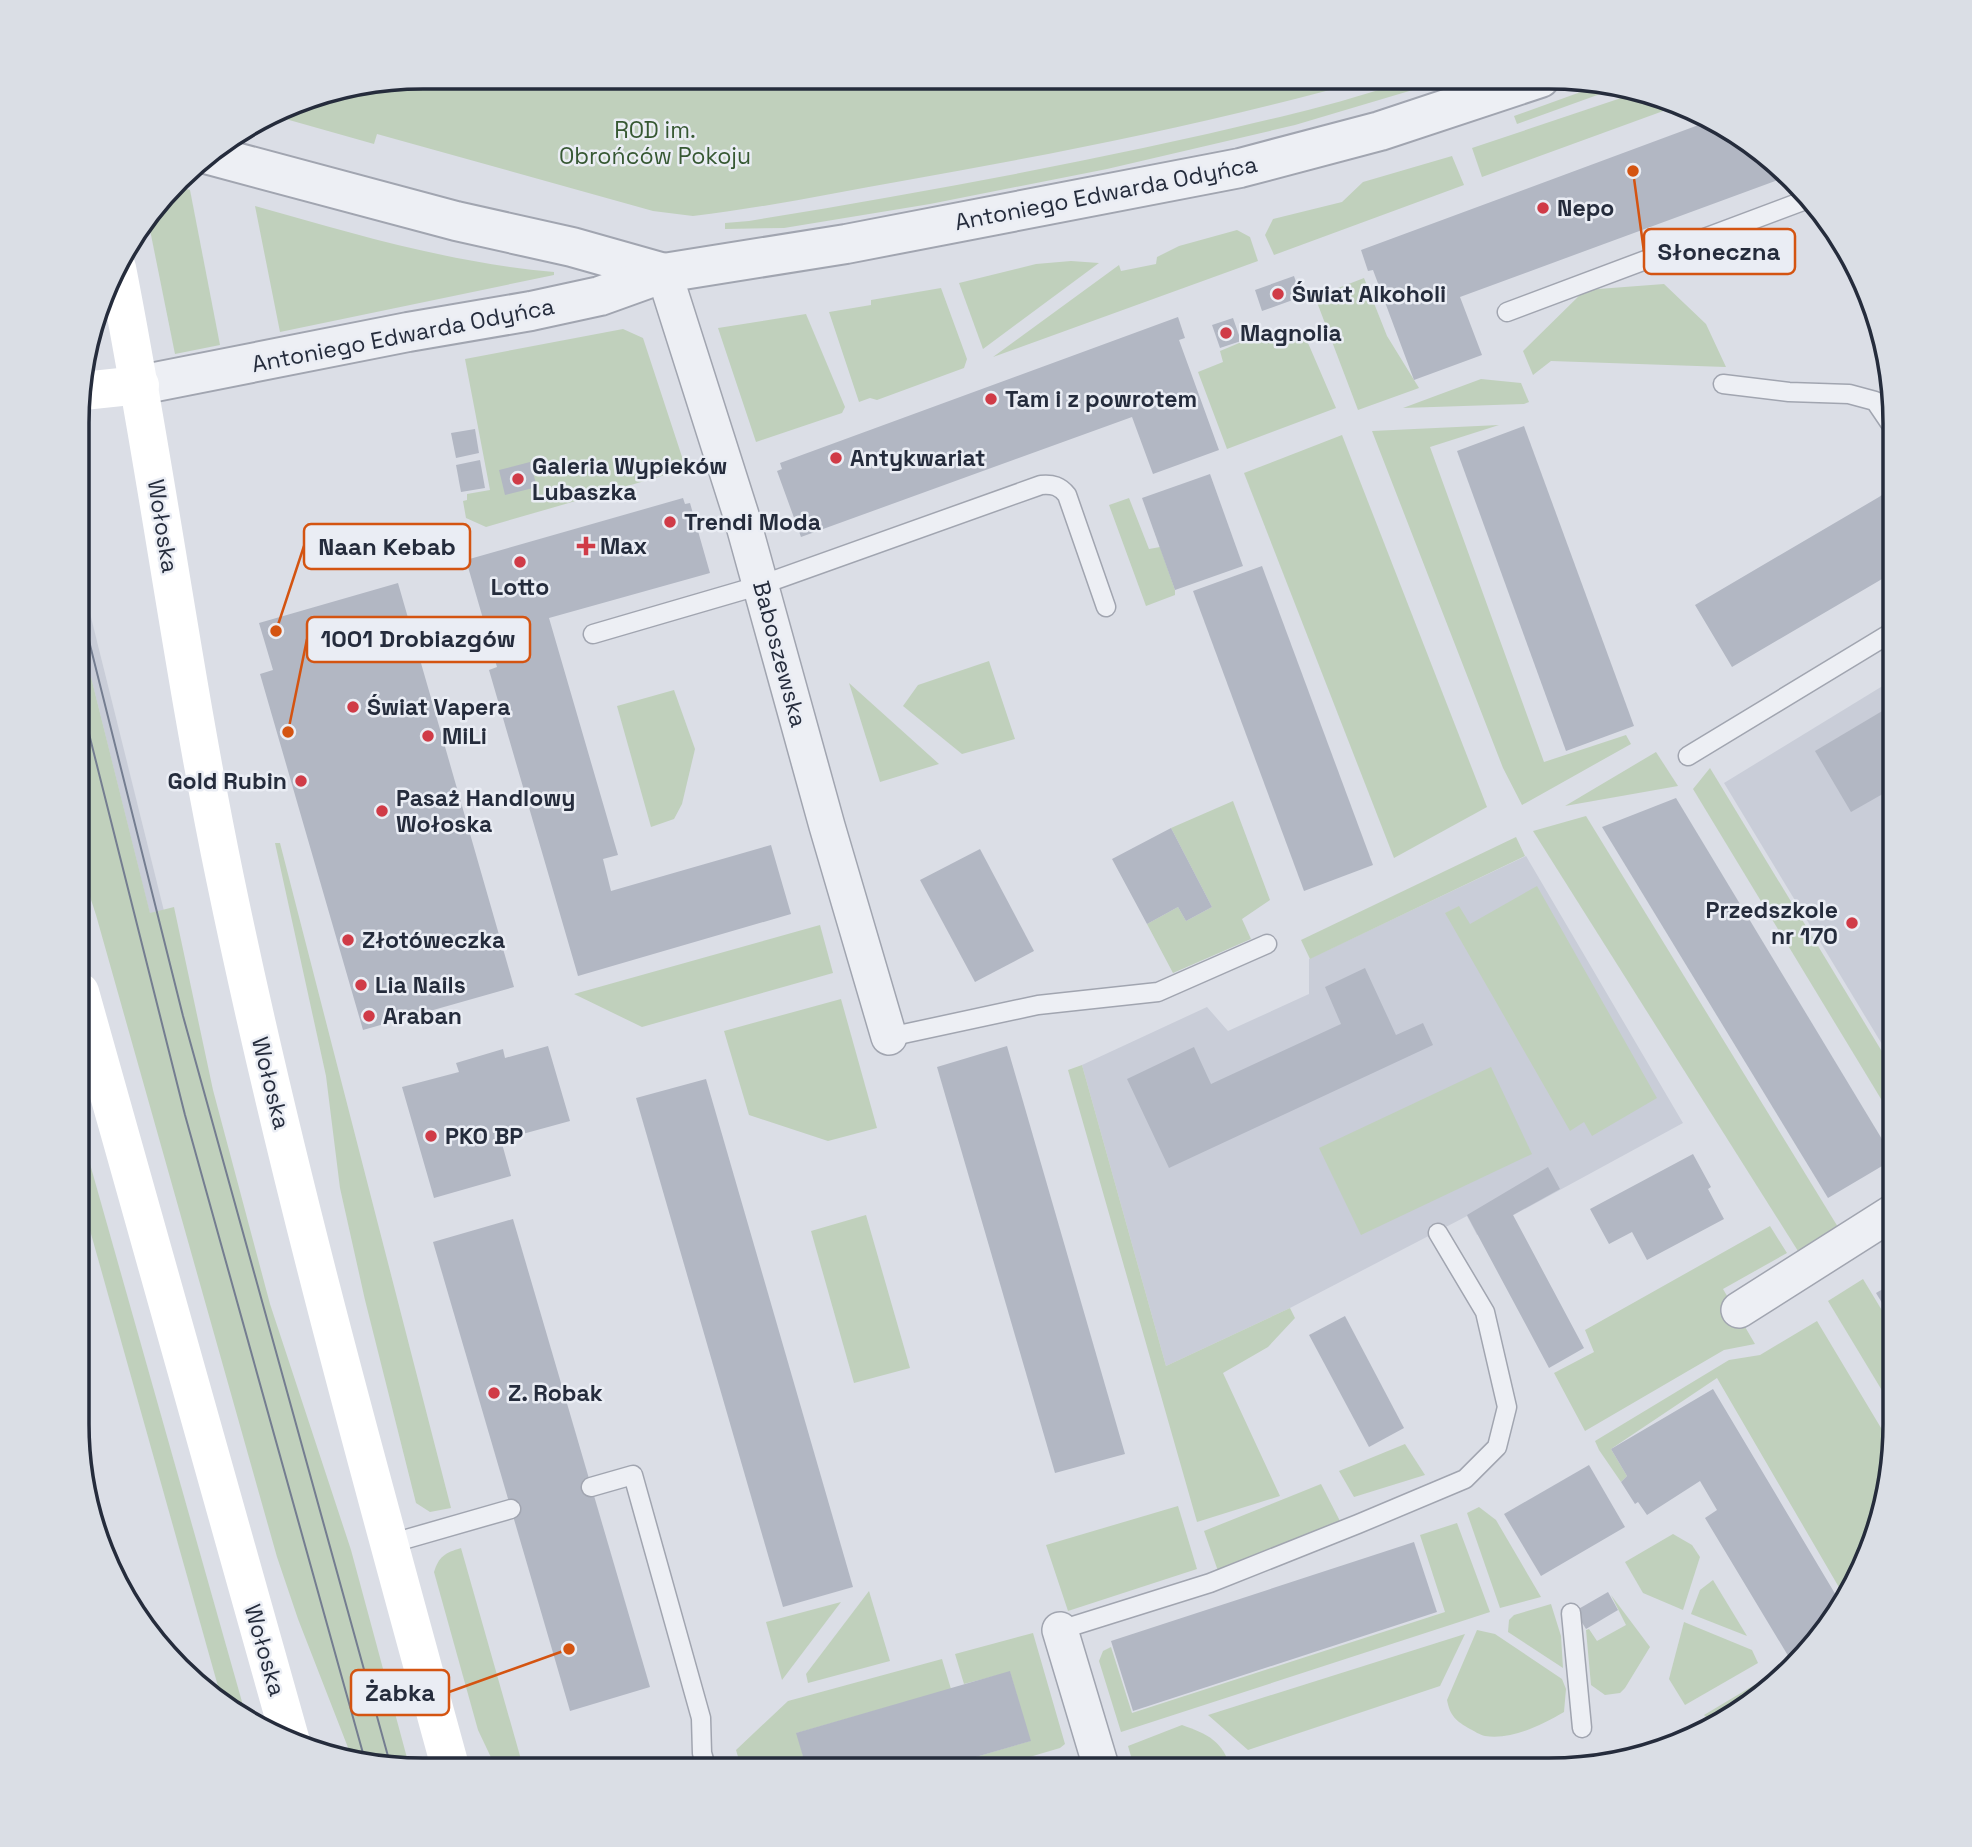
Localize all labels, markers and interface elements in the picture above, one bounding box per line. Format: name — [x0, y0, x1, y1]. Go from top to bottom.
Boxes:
park label: ROD im. Obrońców Pokoju — [559, 115, 751, 171]
street label: Antoniego Edwarda Odyńca — [952, 149, 1260, 237]
place label: Nepo — [1557, 193, 1614, 223]
marker: Nepo — [1535, 200, 1551, 216]
callout: Słoneczna — [1644, 229, 1795, 274]
text: Słoneczna — [1658, 236, 1781, 267]
place label: Świat Alkoholi — [1292, 279, 1446, 309]
marker: Świat Alkoholi — [1270, 286, 1286, 302]
street label: Antoniego Edwarda Odyńca — [249, 291, 557, 379]
place label: Magnolia — [1240, 318, 1342, 348]
marker: Magnolia — [1218, 325, 1234, 341]
place label: Tam i z powrotem — [1005, 384, 1197, 414]
marker: Tam i z powrotem — [983, 391, 999, 407]
place label: Antykwariat — [850, 443, 986, 473]
marker: Antykwariat — [828, 450, 844, 466]
place label: Galeria Wypieków Lubaszka — [532, 451, 727, 507]
marker: Galeria Wypieków Lubaszka — [510, 471, 526, 487]
street label: Wołoska — [141, 477, 185, 575]
place label: Trendi Moda — [684, 507, 821, 537]
marker: Trendi Moda — [662, 514, 678, 530]
callout: Naan Kebab — [304, 524, 470, 569]
text: Naan Kebab — [318, 531, 456, 562]
place label: Max — [600, 531, 648, 561]
marker: Max — [578, 538, 594, 554]
marker: Lotto — [512, 554, 528, 570]
place label: Lotto — [491, 572, 549, 602]
street label: Baboszewska — [746, 578, 814, 730]
callout: 1001 Drobiazgów — [307, 617, 530, 662]
text: 1001 Drobiazgów — [320, 623, 516, 654]
place label: Świat Vapera — [367, 692, 511, 722]
marker: Świat Vapera — [345, 699, 361, 715]
place label: MiLi — [442, 721, 487, 751]
marker: MiLi — [420, 728, 436, 744]
place label: Gold Rubin — [167, 766, 287, 796]
marker: Gold Rubin — [293, 773, 309, 789]
place label: Pasaż Handlowy Wołoska — [396, 783, 575, 839]
marker: Pasaż Handlowy Wołoska — [374, 803, 390, 819]
place label: Przedszkole nr 170 — [1706, 895, 1838, 951]
marker: Przedszkole nr 170 — [1844, 915, 1860, 931]
place label: Złotóweczka — [362, 925, 505, 955]
marker: Złotóweczka — [340, 932, 356, 948]
place label: Lia Nails — [375, 970, 466, 1000]
marker: Lia Nails — [353, 977, 369, 993]
place label: Araban — [383, 1001, 462, 1031]
marker: Araban — [361, 1008, 377, 1024]
street label: Wołoska — [245, 1034, 297, 1132]
place label: PKO BP — [445, 1121, 523, 1151]
marker: PKO BP — [423, 1128, 439, 1144]
place label: Z. Robak — [508, 1378, 603, 1408]
marker: Z. Robak — [486, 1385, 502, 1401]
street label: Wołoska — [238, 1601, 292, 1699]
callout: Żabka — [351, 1670, 449, 1715]
text: Żabka — [365, 1677, 435, 1708]

